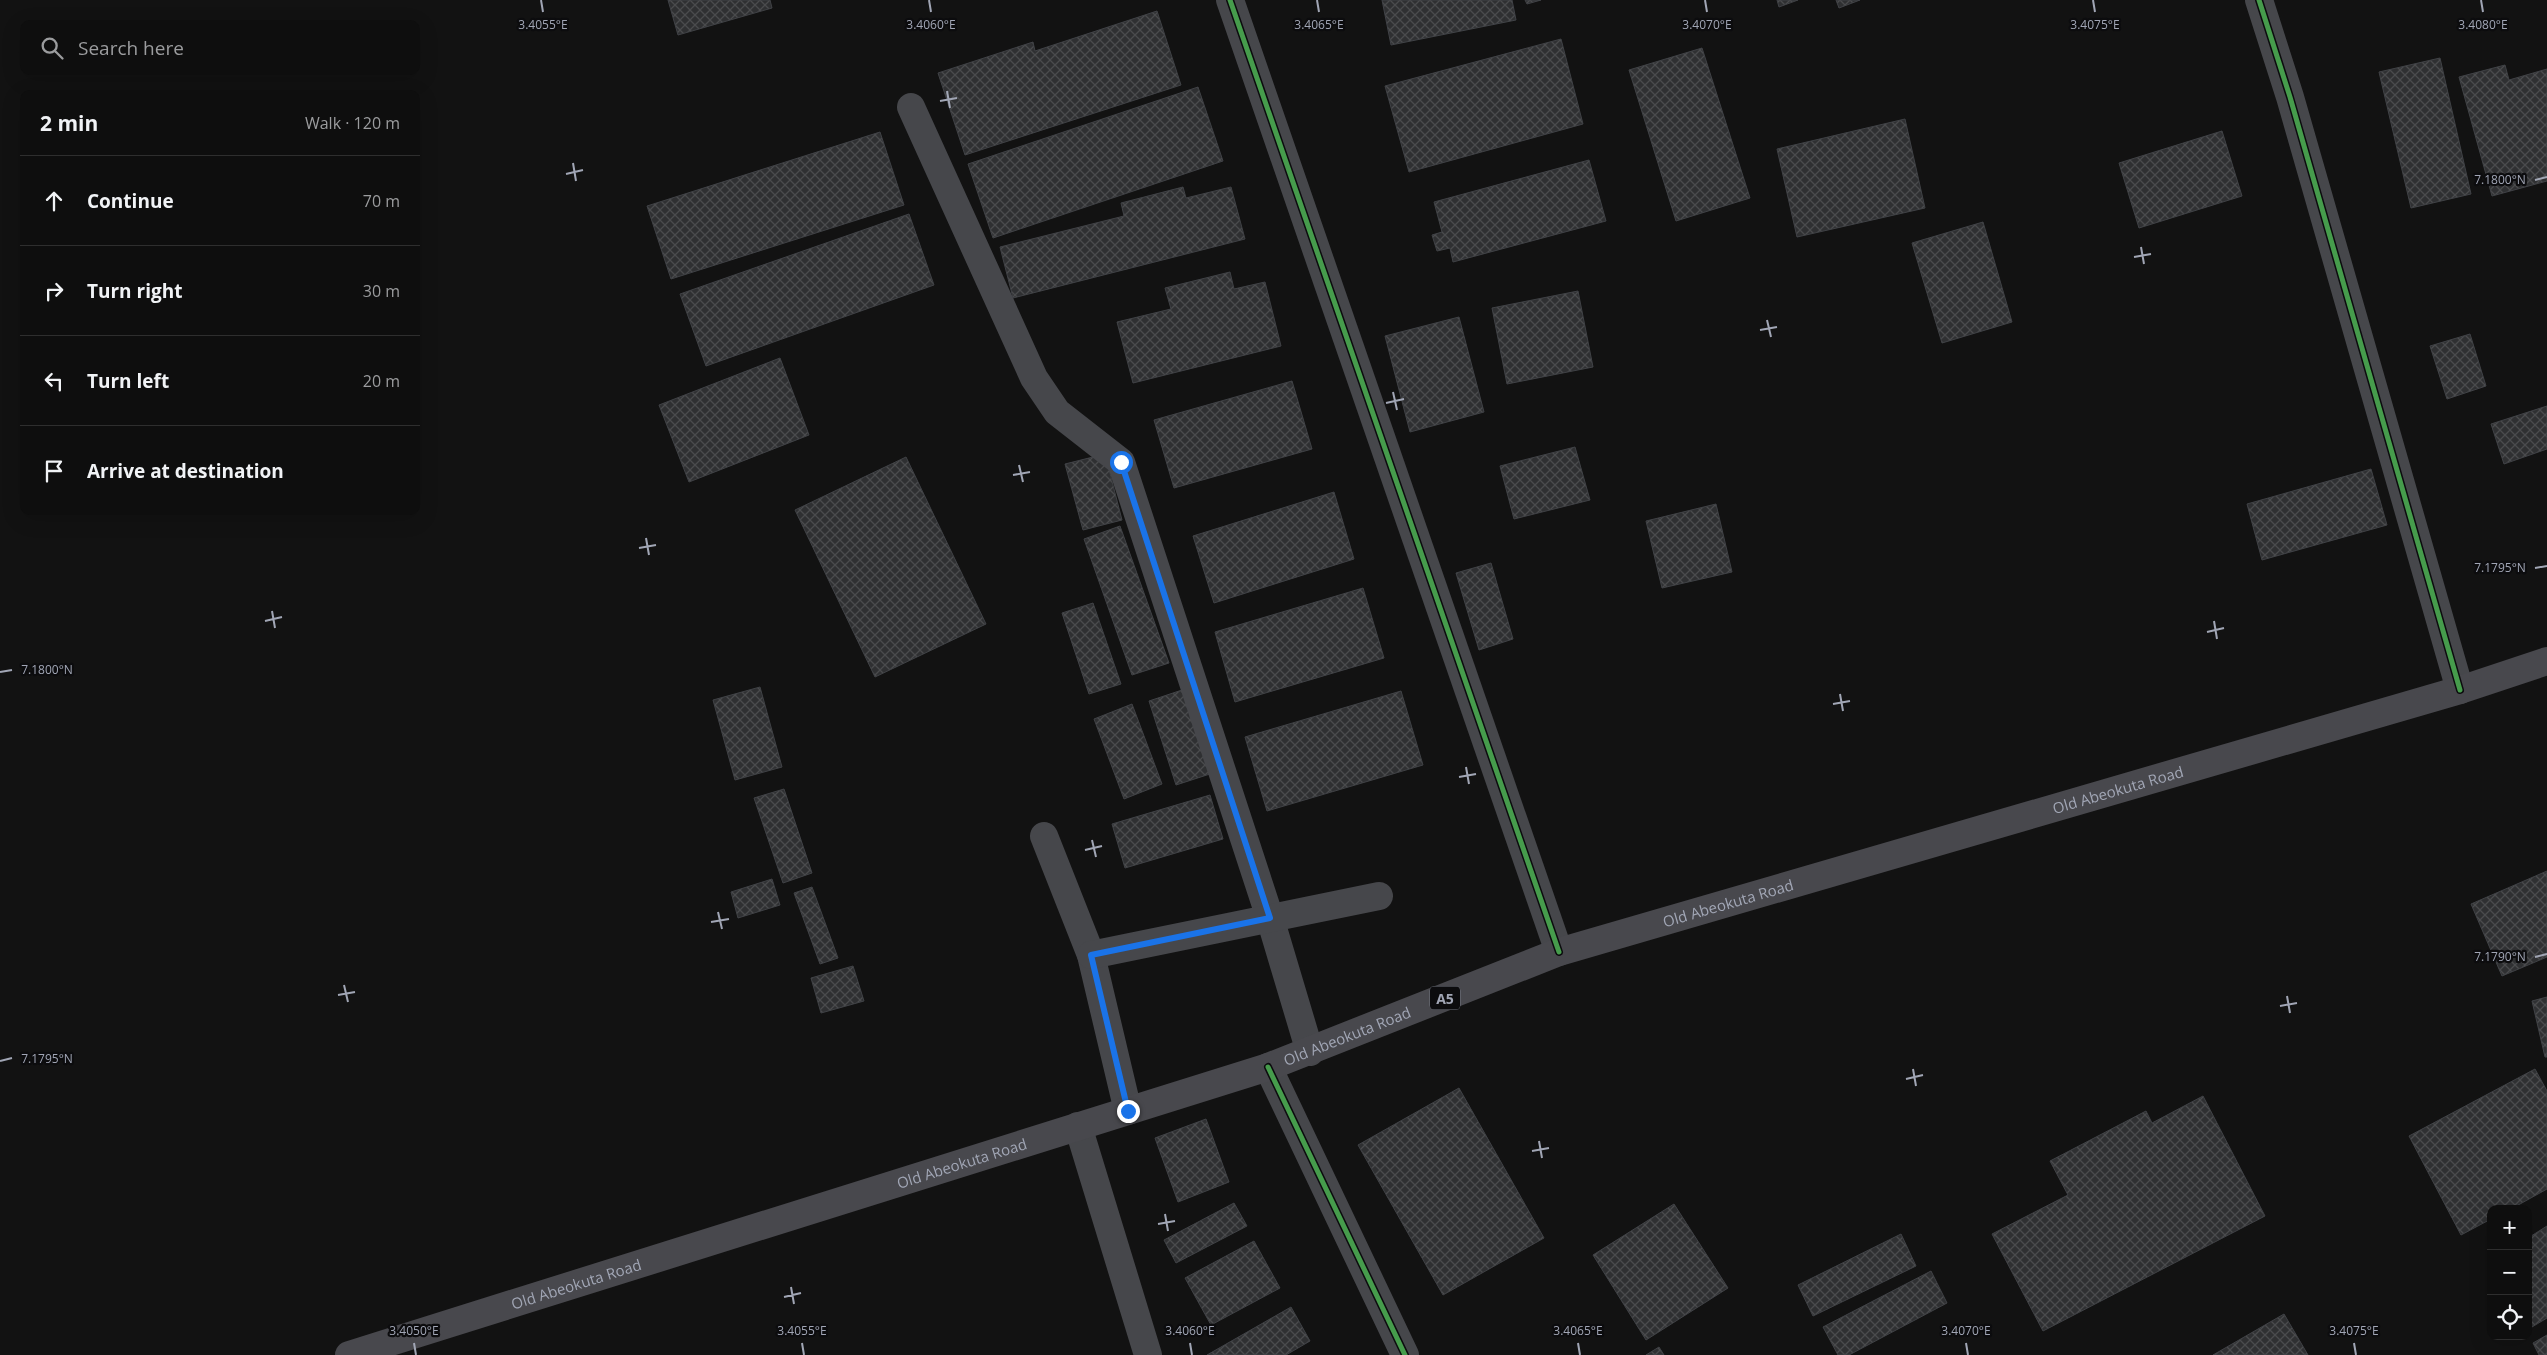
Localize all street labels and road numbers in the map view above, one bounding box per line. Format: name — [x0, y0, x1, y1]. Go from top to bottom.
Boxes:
street label: Old Abeokuta Road — [2050, 761, 2186, 818]
street label: Old Abeokuta Road — [1660, 874, 1796, 931]
road number: A5 — [1430, 986, 1460, 1010]
street label: Old Abeokuta Road — [1280, 1002, 1414, 1070]
street label: Old Abeokuta Road — [894, 1133, 1029, 1193]
street label: Old Abeokuta Road — [509, 1254, 644, 1314]

